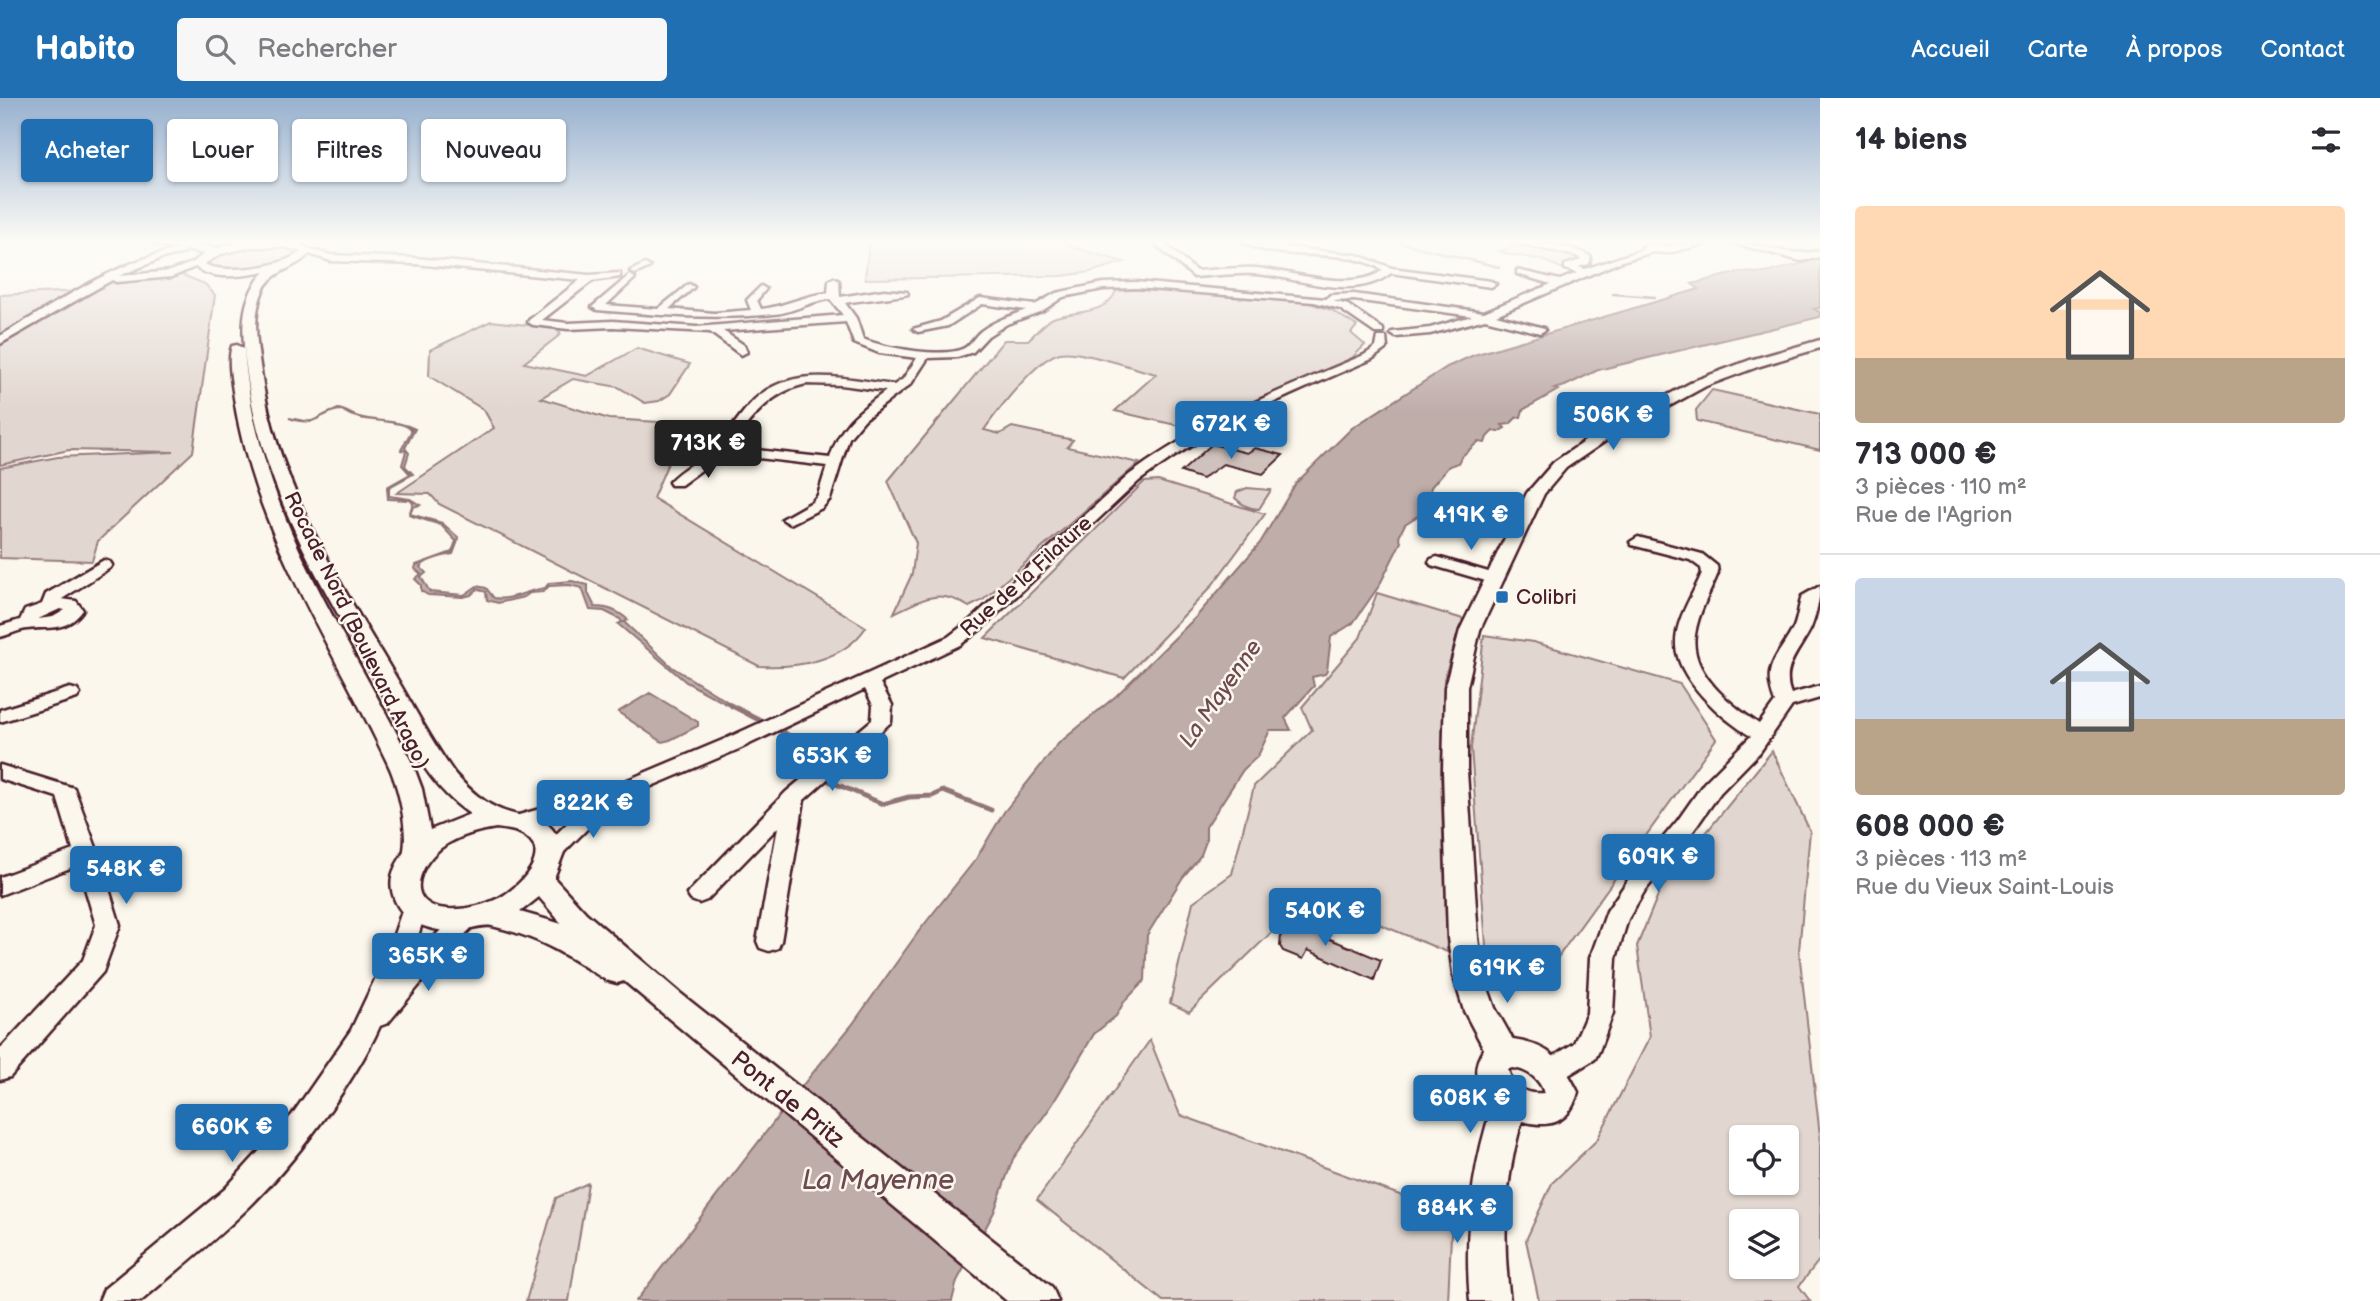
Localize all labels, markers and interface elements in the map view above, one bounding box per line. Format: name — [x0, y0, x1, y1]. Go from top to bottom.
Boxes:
search box — [177, 18, 667, 81]
text: Habito — [35, 29, 135, 69]
icon: search — [201, 30, 239, 68]
text: Rechercher — [257, 34, 397, 65]
text: Accueil — [1911, 35, 1990, 64]
text: Carte — [2028, 35, 2088, 64]
text: À propos — [2126, 35, 2222, 64]
text: Contact — [2260, 35, 2345, 64]
chip: Acheter — [21, 119, 153, 182]
chip: Louer — [167, 119, 278, 182]
chip: Filtres — [292, 119, 407, 182]
chip: Nouveau — [421, 119, 566, 182]
icon: filters — [2307, 121, 2345, 159]
text: 14 biens — [1855, 122, 1967, 158]
icon: home — [2037, 252, 2163, 378]
pin: 506K € — [1556, 392, 1670, 452]
text: 506K € — [1573, 401, 1653, 429]
pin: 672K € — [1174, 402, 1288, 461]
text: 672K € — [1191, 410, 1271, 438]
pin: 713K € — [651, 420, 765, 480]
text: 713K € — [670, 429, 746, 457]
text: 713 000 € — [1855, 437, 1997, 473]
text: 3 pièces · 110 m² — [1855, 473, 2027, 501]
street label: Rocade Nord (Boulevard Arago) — [278, 488, 435, 773]
pin: 419K € — [1414, 492, 1528, 552]
text: 419K € — [1433, 501, 1509, 529]
text: Rue de l'Agrion — [1855, 501, 2013, 529]
street label: Rue de la Filature — [955, 511, 1097, 642]
place label: Colibri — [1516, 585, 1577, 610]
marker: Colibri — [1494, 589, 1510, 605]
icon: home — [2037, 624, 2163, 750]
water label: La Mayenne — [1173, 634, 1268, 753]
pin: 653K € — [775, 734, 889, 793]
text: 653K € — [792, 742, 872, 770]
pin: 822K € — [536, 780, 650, 840]
text: 822K € — [553, 789, 633, 817]
text: 608 000 € — [1855, 809, 2005, 845]
pin: 609K € — [1601, 834, 1715, 894]
text: 609K € — [1618, 843, 1698, 871]
text: 3 pièces · 113 m² — [1855, 845, 2027, 873]
pin: 548K € — [69, 846, 183, 906]
text: 548K € — [86, 855, 166, 883]
text: Rue du Vieux Saint-Louis — [1855, 873, 2114, 901]
pin: 540K € — [1268, 888, 1382, 948]
text: 540K € — [1285, 897, 1365, 925]
pin: 365K € — [371, 934, 485, 993]
text: 365K € — [388, 942, 468, 970]
pin: 619K € — [1450, 946, 1564, 1005]
text: 619K € — [1469, 954, 1545, 982]
street label: Pont de Pritz — [725, 1045, 851, 1154]
pin: 608K € — [1413, 1076, 1527, 1135]
text: 608K € — [1429, 1084, 1511, 1112]
pin: 660K € — [175, 1104, 289, 1164]
text: 660K € — [191, 1113, 273, 1141]
map controls — [1729, 1125, 1799, 1279]
button: locate — [1729, 1125, 1799, 1195]
water label: La Mayenne — [802, 1164, 954, 1197]
pin: 884K € — [1400, 1186, 1514, 1245]
text: 884K € — [1417, 1194, 1497, 1222]
button: layers — [1729, 1209, 1799, 1279]

